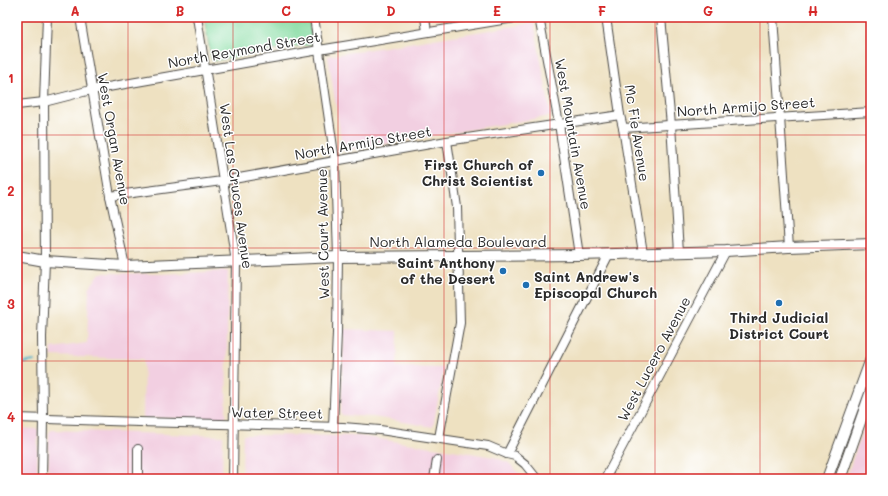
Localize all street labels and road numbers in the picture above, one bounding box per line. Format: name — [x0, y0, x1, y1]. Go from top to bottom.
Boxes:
street label: North Reymond Street — [166, 27, 322, 72]
street label: West Mountain Avenue — [551, 57, 596, 211]
street label: West Organ Avenue — [93, 71, 135, 207]
street label: Mc Fie Avenue — [620, 83, 655, 183]
street label: North Armijo Street — [676, 92, 816, 121]
street label: West Las Cruces Avenue — [215, 102, 258, 270]
street label: North Armijo Street — [293, 121, 433, 164]
street label: West Court Avenue — [312, 169, 333, 299]
street label: North Alameda Boulevard — [370, 232, 547, 251]
street label: West Lucero Avenue — [613, 293, 694, 424]
street label: Water Street — [231, 402, 323, 423]

